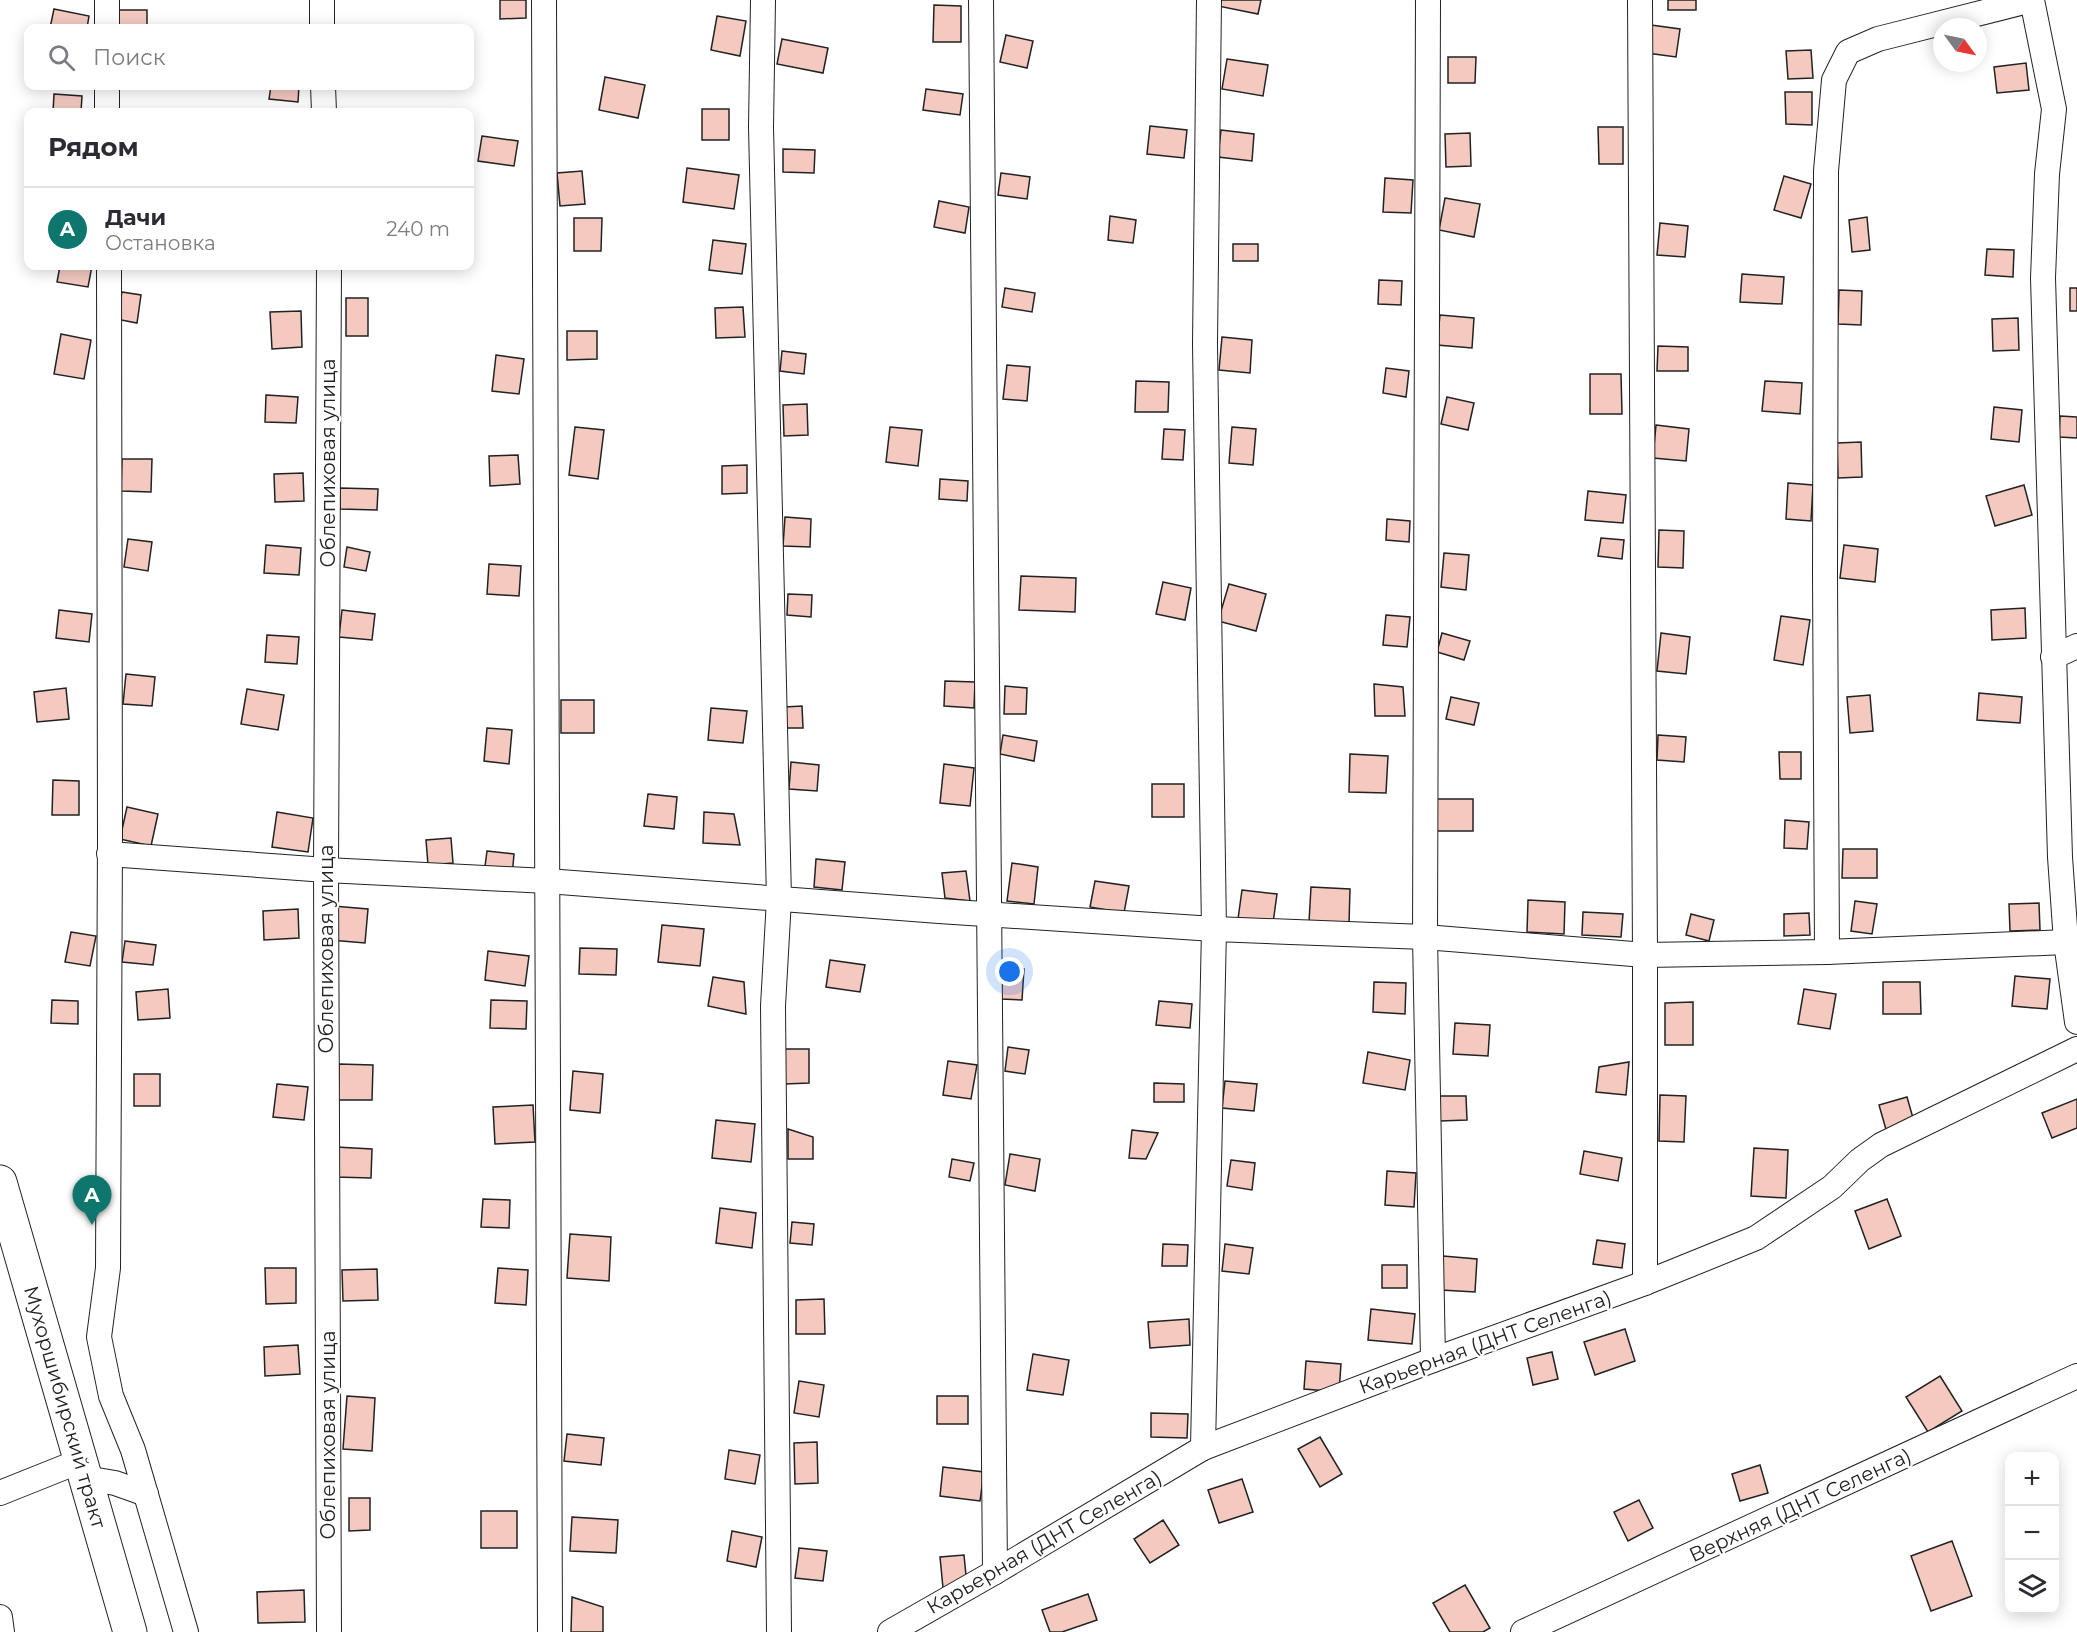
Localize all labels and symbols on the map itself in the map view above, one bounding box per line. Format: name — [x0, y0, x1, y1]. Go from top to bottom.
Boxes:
north arrow — [1933, 18, 1987, 72]
street label: Облепиховая улица — [316, 359, 340, 567]
street label: Облепиховая улица — [314, 845, 338, 1053]
your location — [995, 957, 1024, 986]
pin: A — [72, 1176, 112, 1225]
street label: Мухоршибирский тракт — [19, 1283, 111, 1531]
street label: Карьерная (ДНТ Селенга) — [1355, 1285, 1615, 1399]
street label: Облепиховая улица — [316, 1331, 340, 1539]
street label: Верхняя (ДНТ Селенга) — [1685, 1443, 1915, 1567]
street label: Карьерная (ДНТ Селенга) — [922, 1465, 1166, 1619]

